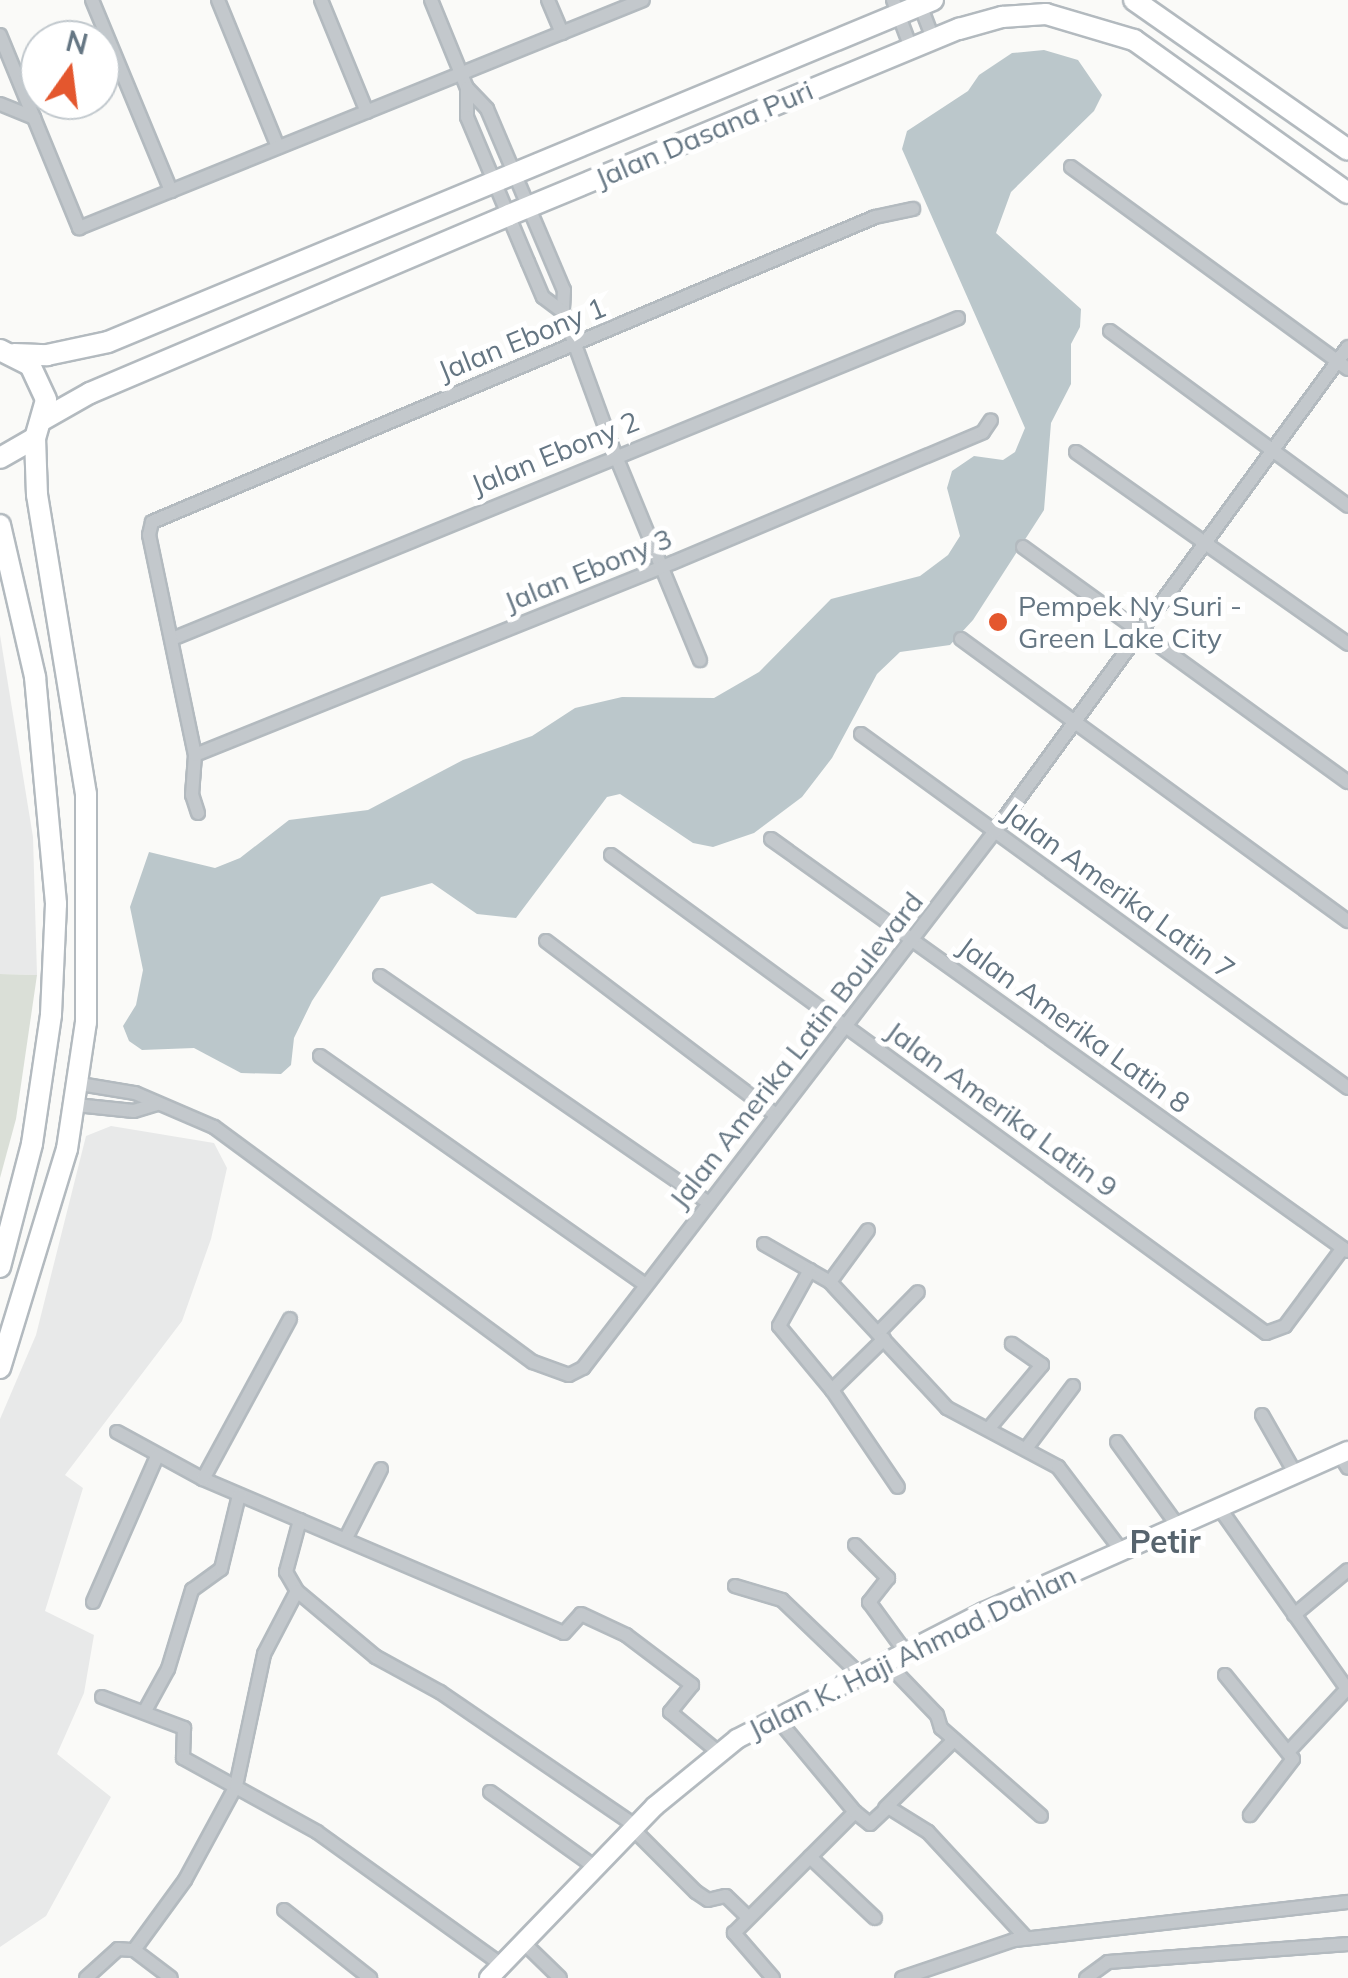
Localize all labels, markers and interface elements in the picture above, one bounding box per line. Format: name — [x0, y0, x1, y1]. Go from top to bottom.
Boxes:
north arrow — [20, 20, 120, 120]
text: N — [62, 23, 91, 62]
street label: Jalan Dasana Puri — [590, 73, 818, 195]
street label: Jalan Ebony 1 — [433, 290, 611, 388]
street label: Jalan Ebony 2 — [466, 404, 644, 502]
street label: Jalan Ebony 3 — [499, 521, 677, 619]
place label: Pempek Ny Suri - Green Lake City — [1018, 589, 1242, 655]
marker: Pempek Ny Suri - Green Lake City — [987, 611, 1009, 633]
street label: Jalan Amerika Latin 7 — [997, 796, 1241, 986]
street label: Jalan Amerika Latin Boulevard — [662, 885, 930, 1215]
street label: Jalan Amerika Latin 8 — [952, 930, 1196, 1120]
street label: Jalan Amerika Latin 9 — [880, 1014, 1124, 1204]
district label: Petir — [1129, 1522, 1201, 1560]
street label: Jalan K. Haji Ahmad Dahlan — [743, 1558, 1081, 1746]

